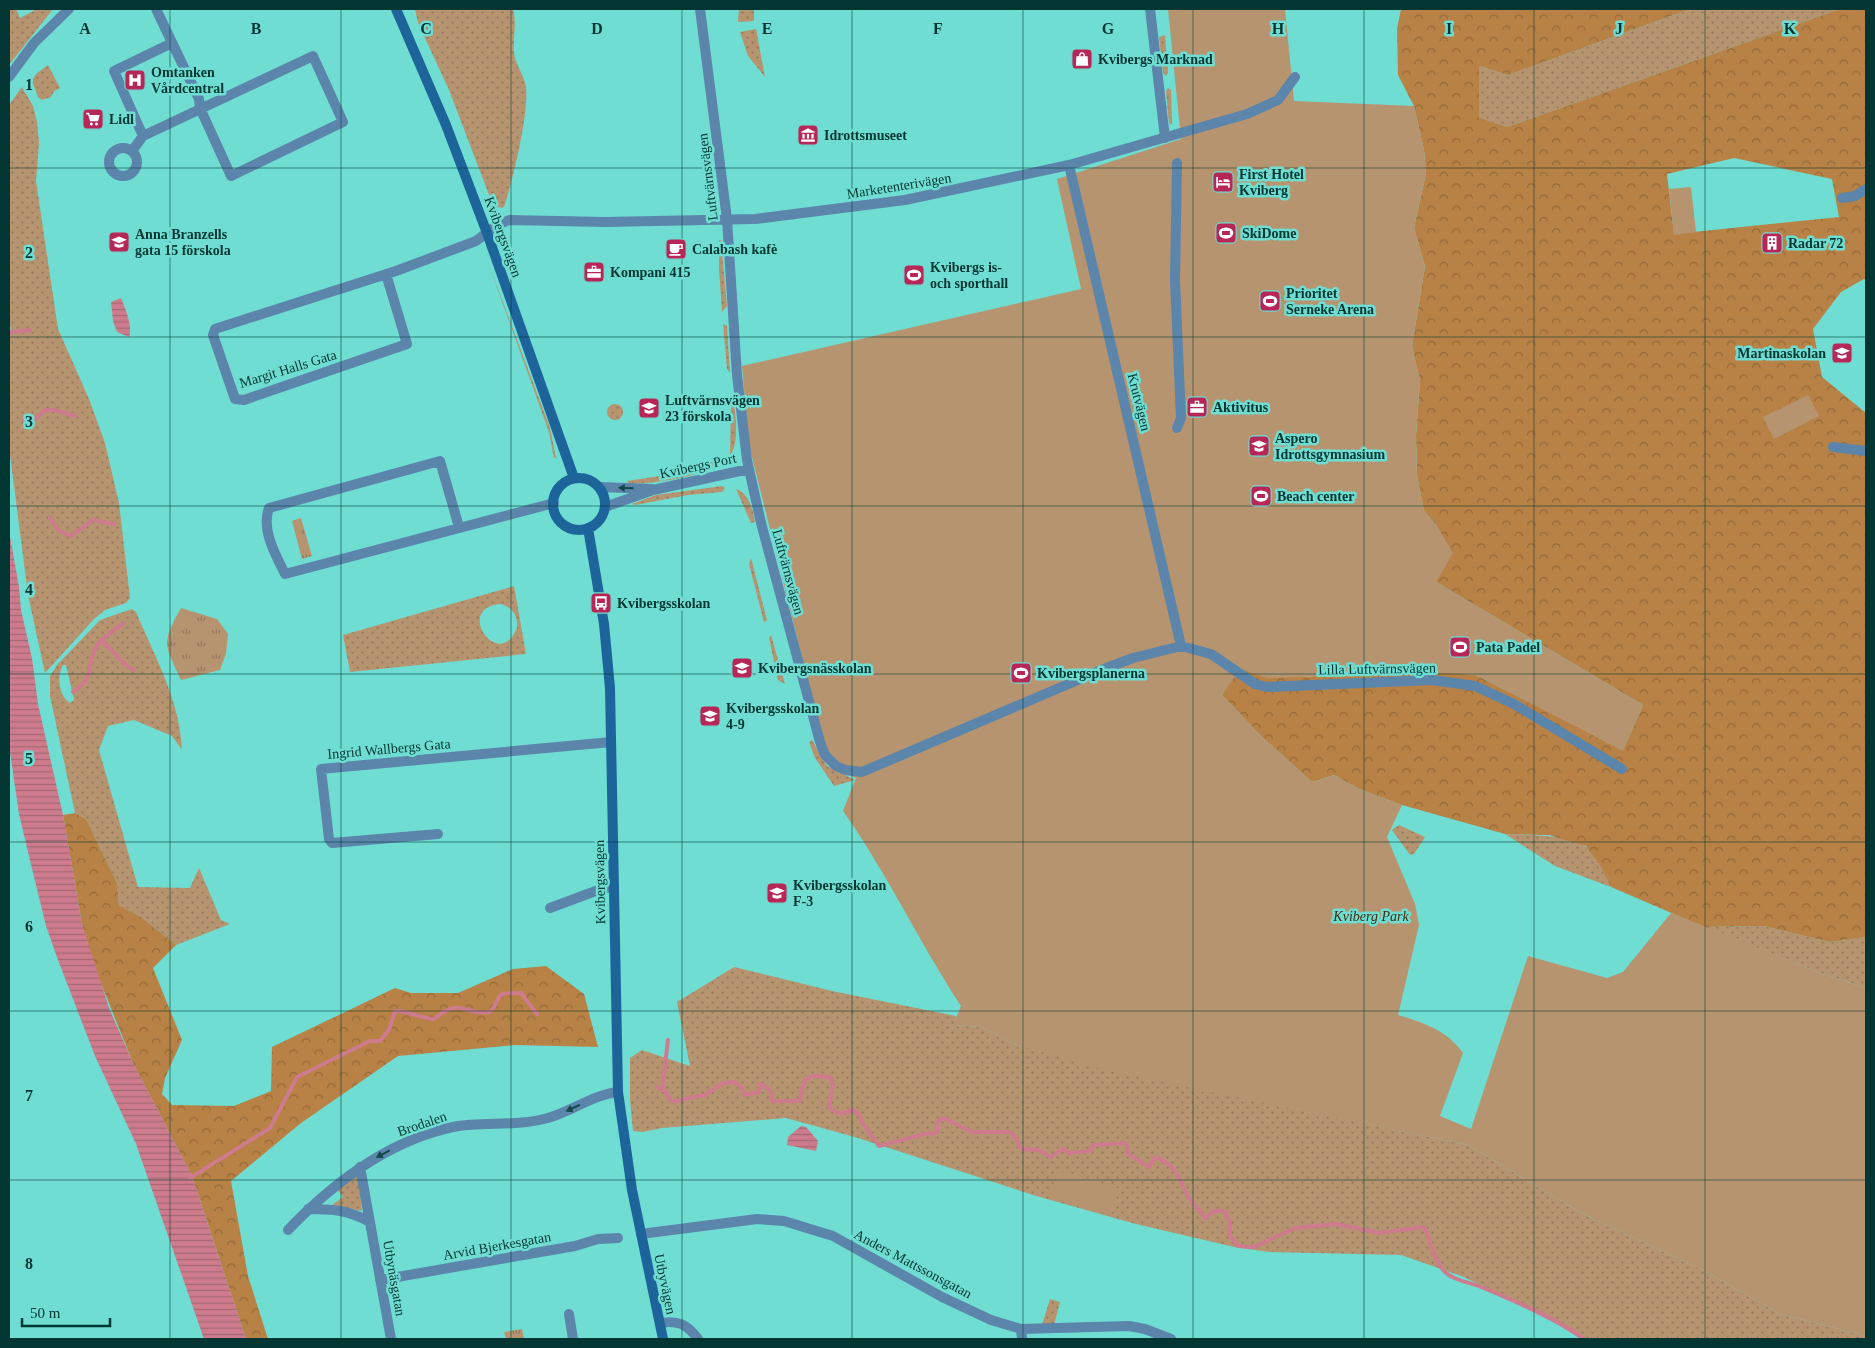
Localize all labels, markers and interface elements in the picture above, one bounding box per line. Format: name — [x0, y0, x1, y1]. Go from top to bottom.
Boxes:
text: A — [79, 20, 91, 37]
text: B — [251, 20, 262, 37]
text: C — [420, 20, 432, 37]
text: D — [591, 20, 603, 37]
text: E — [762, 20, 772, 37]
text: F — [933, 20, 943, 37]
text: G — [1102, 20, 1115, 37]
text: H — [1272, 20, 1285, 37]
text: I — [1446, 20, 1452, 37]
text: J — [1615, 20, 1623, 37]
text: K — [1784, 20, 1797, 37]
shop icon: Kvibergs Marknad — [1070, 47, 1094, 71]
place label: Kvibergs Marknad — [1098, 52, 1213, 67]
place label: Omtanken Vårdcentral — [151, 65, 224, 96]
hospital icon: Omtanken Vårdcentral — [123, 68, 147, 92]
text: 1 — [25, 76, 33, 93]
supermarket icon: Lidl — [81, 107, 105, 131]
place label: Lidl — [109, 112, 134, 127]
museum icon: Idrottsmuseet — [796, 123, 820, 147]
place label: Idrottsmuseet — [824, 128, 907, 143]
street label: Luftvärnsvägen — [695, 132, 721, 222]
place label: First Hotel Kviberg — [1239, 167, 1304, 198]
street label: Marketenterivägen — [846, 170, 952, 202]
hotel icon: First Hotel Kviberg — [1211, 170, 1235, 194]
street label: Kvibergsvägen — [482, 195, 524, 279]
sports icon: SkiDome — [1214, 221, 1238, 245]
place label: SkiDome — [1242, 226, 1296, 241]
place label: Anna Branzells gata 15 förskola — [135, 227, 231, 258]
school or university icon: Anna Branzells gata 15 förskola — [107, 230, 131, 254]
building icon: Radar 72 — [1760, 231, 1784, 255]
place label: Radar 72 — [1788, 236, 1843, 251]
cafe icon: Calabash kafè — [664, 237, 688, 261]
place label: Calabash kafè — [692, 242, 777, 257]
text: 2 — [25, 244, 33, 261]
office icon: Kompani 415 — [582, 260, 606, 284]
place label: Kvibergs is- och sporthall — [930, 260, 1008, 291]
sports icon: Kvibergs is- och sporthall — [902, 263, 926, 287]
place label: Kompani 415 — [610, 265, 691, 280]
place label: Prioritet Serneke Arena — [1286, 286, 1374, 317]
sports icon: Prioritet Serneke Arena — [1258, 289, 1282, 313]
school or university icon: Martinaskolan — [1830, 341, 1854, 365]
place label: Martinaskolan — [1737, 346, 1826, 361]
street label: Margit Halls Gata — [238, 347, 339, 391]
street label: Krutvägen — [1125, 372, 1153, 432]
place label: Luftvärnsvägen 23 förskola — [665, 393, 760, 424]
office icon: Aktivitus — [1185, 395, 1209, 419]
school or university icon: Luftvärnsvägen 23 förskola — [637, 396, 661, 420]
place label: Aktivitus — [1213, 400, 1269, 415]
text: 3 — [25, 413, 33, 430]
place label: Aspero Idrottsgymnasium — [1275, 431, 1386, 462]
school or university icon: Aspero Idrottsgymnasium — [1247, 434, 1271, 458]
street label: Kvibergs Port — [658, 451, 738, 481]
one-way arrow — [618, 484, 634, 492]
sports icon: Beach center — [1249, 484, 1273, 508]
place label: Beach center — [1277, 489, 1354, 504]
street label: Luftvärnsvägen — [769, 528, 807, 616]
text: 4 — [25, 581, 33, 598]
bus stop icon: Kvibergsskolan — [589, 591, 613, 615]
place label: Kvibergsskolan — [617, 596, 711, 611]
sports icon: Pata Padel — [1448, 635, 1472, 659]
place label: Pata Padel — [1476, 640, 1540, 655]
school or university icon: Kvibergsnässkolan — [730, 656, 754, 680]
street label: Lilla Luftvärnsvägen — [1318, 660, 1436, 678]
place label: Kvibergsnässkolan — [758, 661, 872, 676]
sports icon: Kvibergsplanerna — [1009, 661, 1033, 685]
place label: Kvibergsplanerna — [1037, 666, 1145, 681]
place label: Kvibergsskolan 4-9 — [726, 701, 820, 732]
school or university icon: Kvibergsskolan 4-9 — [698, 704, 722, 728]
street label: Ingrid Wallbergs Gata — [327, 736, 452, 762]
text: 5 — [25, 750, 33, 767]
street label: Kvibergsvägen — [592, 840, 608, 924]
place label: Kvibergsskolan F-3 — [793, 878, 887, 909]
school or university icon: Kvibergsskolan F-3 — [765, 881, 789, 905]
park label: Kviberg Park — [1332, 909, 1409, 924]
text: 6 — [25, 918, 33, 935]
text: 7 — [25, 1087, 33, 1104]
one-way arrow — [566, 1104, 580, 1112]
street label: Brodalen — [395, 1109, 449, 1139]
one-way arrow — [376, 1150, 391, 1158]
street label: Anders Mattssonsgatan — [852, 1227, 974, 1301]
street label: Arvid Bjerkesgatan — [442, 1229, 552, 1263]
street label: Utbynäsgatan — [380, 1239, 408, 1317]
street label: Utbyvägen — [651, 1252, 679, 1316]
text: 8 — [25, 1255, 33, 1272]
scale bar — [22, 1296, 110, 1328]
text: 50 m — [30, 1305, 61, 1321]

